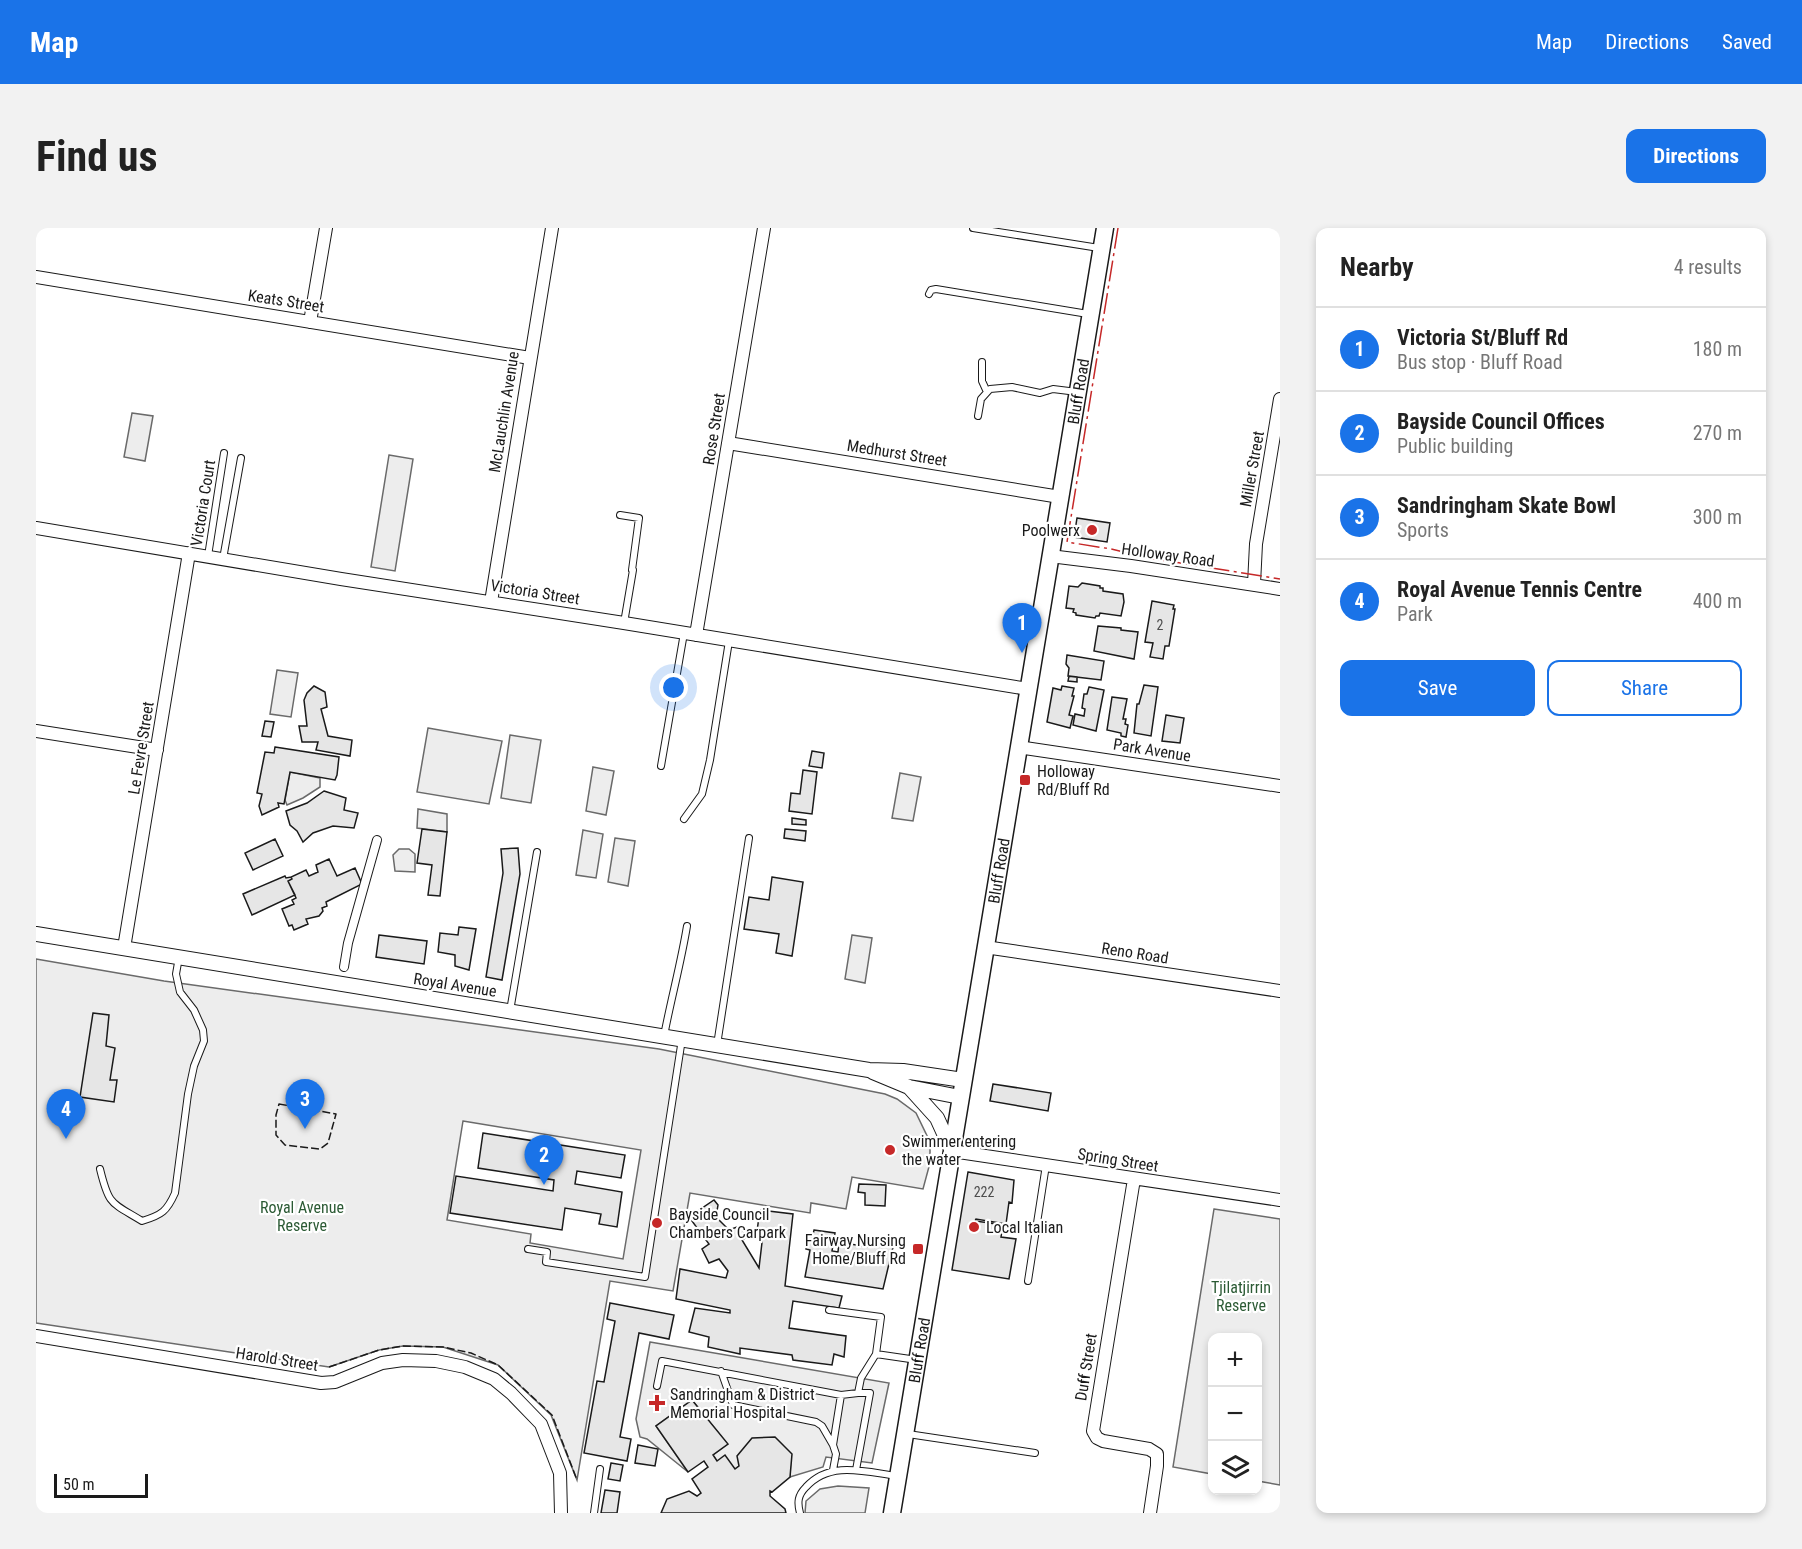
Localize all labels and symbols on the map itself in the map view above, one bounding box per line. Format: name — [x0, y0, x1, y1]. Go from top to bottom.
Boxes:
street label: Keats Street — [247, 286, 326, 316]
street label: McLauchlin Avenue — [485, 350, 523, 474]
street label: Bluff Road — [1063, 357, 1093, 425]
street label: Rose Street — [699, 391, 729, 466]
street label: Miller Street — [1236, 429, 1268, 508]
street label: Medhurst Street — [846, 436, 949, 470]
street label: Victoria Court — [187, 458, 219, 548]
place label: Poolwerx — [1022, 521, 1080, 540]
marker: Poolwerx — [1085, 523, 1099, 537]
street label: Holloway Road — [1120, 539, 1216, 571]
street label: Victoria Street — [489, 576, 581, 608]
pin: 1 — [1002, 604, 1042, 653]
house number: 2 — [1157, 617, 1164, 633]
your location — [659, 673, 688, 702]
street label: Le Fevre Street — [124, 700, 158, 796]
street label: Park Avenue — [1112, 734, 1192, 766]
place label: Holloway Rd/Bluff Rd — [1037, 762, 1110, 799]
marker: Holloway Rd/Bluff Rd — [1018, 773, 1032, 787]
street label: Bluff Road — [984, 837, 1013, 905]
street label: Reno Road — [1100, 938, 1170, 968]
street label: Royal Avenue — [412, 969, 498, 1001]
pin: 3 — [286, 1080, 324, 1129]
pin: 4 — [46, 1090, 86, 1139]
place label: Swimmer entering the water — [902, 1132, 1016, 1169]
pin: 2 — [524, 1136, 564, 1185]
marker: Swimmer entering the water — [883, 1143, 897, 1157]
street label: Spring Street — [1076, 1144, 1160, 1176]
house number: 222 — [974, 1184, 994, 1200]
park label: Royal Avenue Reserve — [260, 1198, 344, 1235]
place label: Bayside Council Chambers Carpark — [669, 1205, 787, 1242]
marker: Bayside Council Chambers Carpark — [650, 1216, 664, 1230]
place label: Local Italian — [986, 1218, 1063, 1237]
marker: Local Italian — [967, 1220, 981, 1234]
place label: Fairway Nursing Home/Bluff Rd — [805, 1231, 906, 1268]
marker: Fairway Nursing Home/Bluff Rd — [911, 1242, 925, 1256]
park label: Tjilatjirrin Reserve — [1211, 1278, 1271, 1315]
street label: Bluff Road — [904, 1316, 934, 1384]
street label: Duff Street — [1071, 1332, 1101, 1402]
street label: Harold Street — [234, 1343, 320, 1375]
place label: Sandringham & District Memorial Hospital — [670, 1385, 815, 1422]
marker: Sandringham & District Memorial Hospital — [648, 1394, 666, 1412]
scale bar — [54, 1471, 148, 1498]

